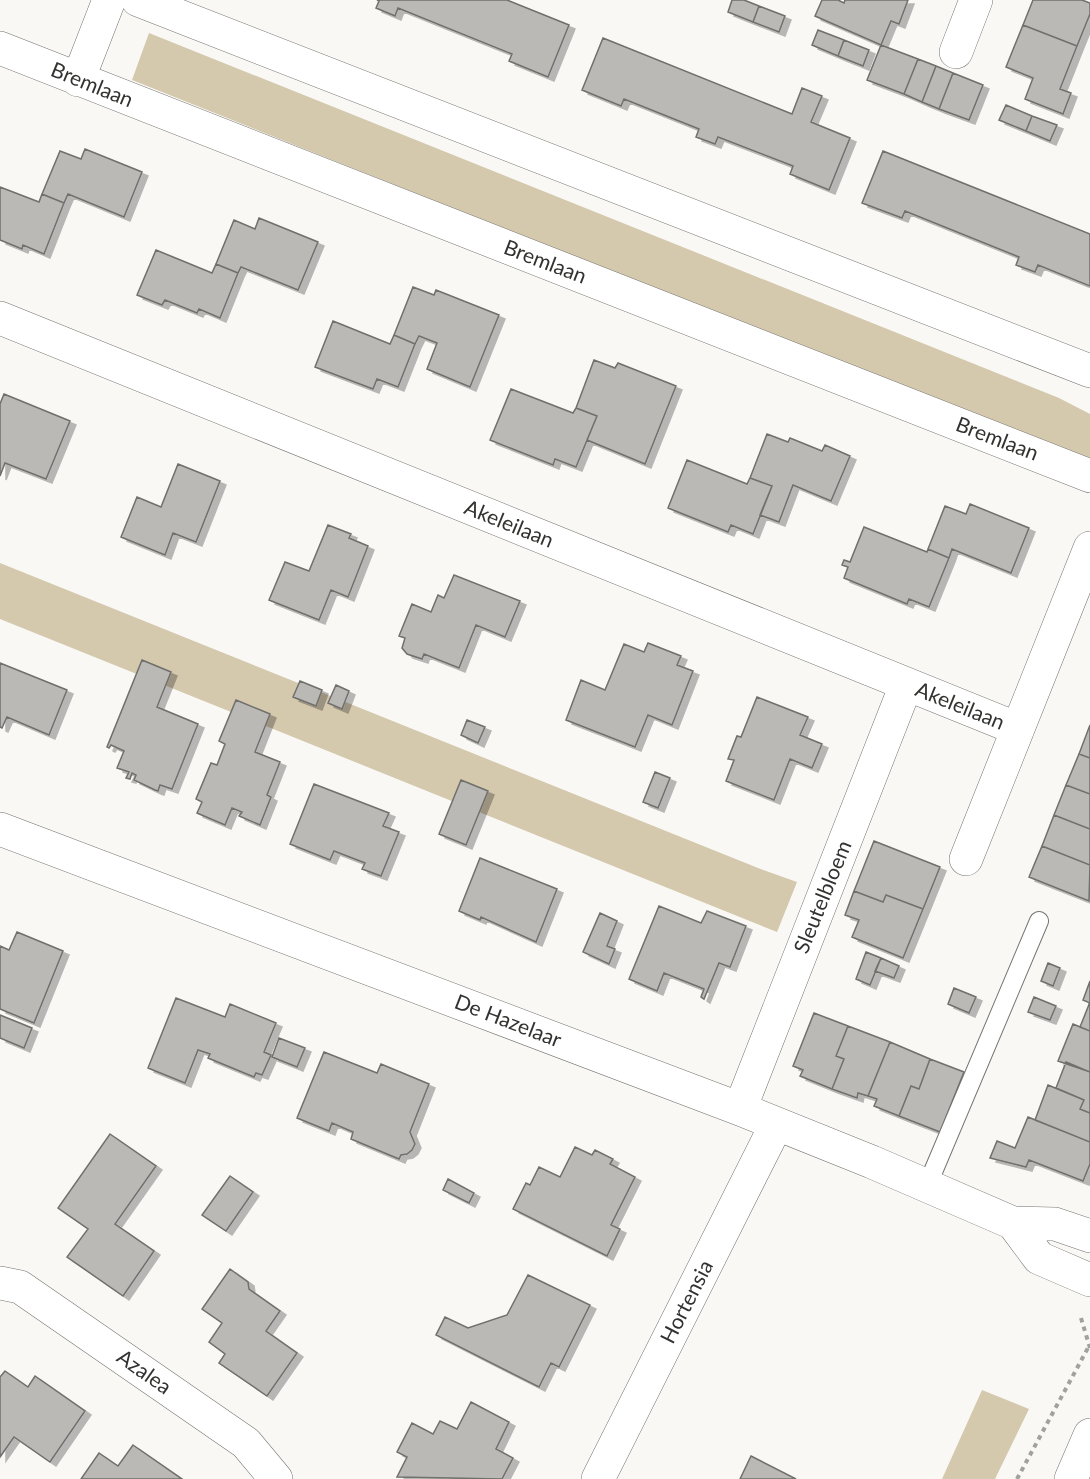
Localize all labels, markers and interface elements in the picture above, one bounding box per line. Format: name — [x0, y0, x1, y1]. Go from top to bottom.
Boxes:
street label: Bremlaan — [48, 56, 137, 111]
street label: Bremlaan — [501, 233, 590, 288]
street label: Bremlaan — [953, 410, 1042, 465]
street label: Akeleilaan — [461, 493, 558, 552]
street label: Akeleilaan — [912, 675, 1009, 734]
street label: Sleutelbloem — [788, 836, 856, 957]
street label: De Hazelaar — [452, 988, 566, 1052]
street label: Hortensia — [654, 1255, 717, 1347]
street label: Azalea — [113, 1343, 177, 1398]

